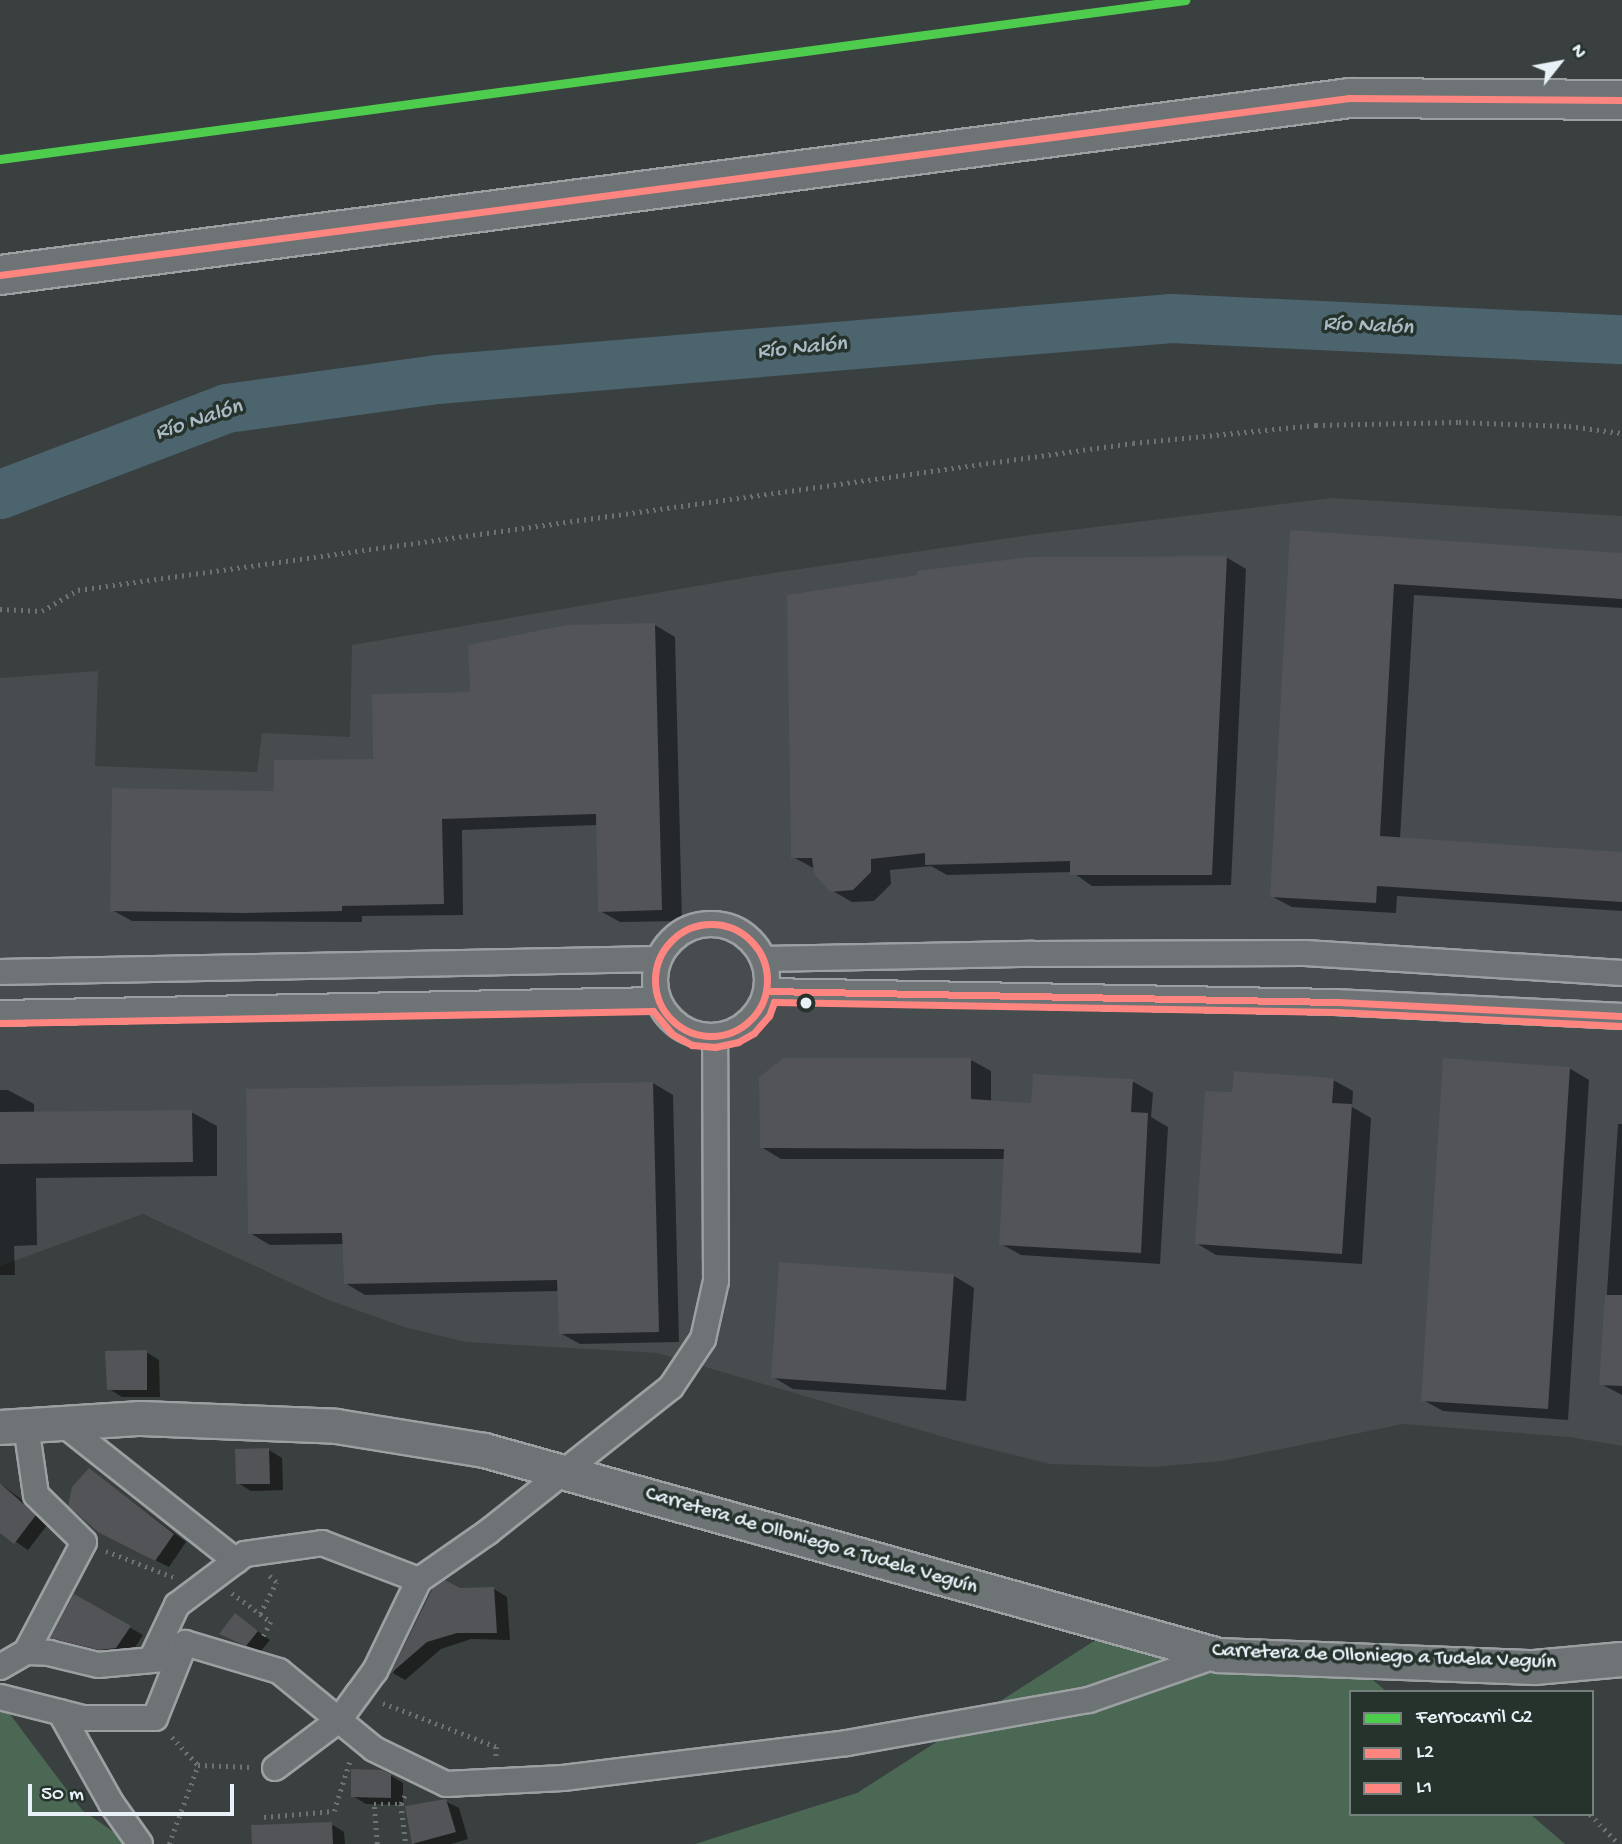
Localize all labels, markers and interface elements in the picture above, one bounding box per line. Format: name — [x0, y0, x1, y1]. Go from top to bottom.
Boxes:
north arrow — [1524, 28, 1594, 98]
text: N — [1564, 41, 1590, 63]
water label: Río Nalón — [1322, 311, 1414, 343]
water label: Río Nalón — [756, 331, 848, 367]
water label: Río Nalón — [152, 394, 246, 448]
unlabelled marker — [799, 996, 813, 1010]
street label: Carretera de Olloniego a Tudela Veguín — [642, 1482, 980, 1602]
street label: Carretera de Olloniego a Tudela Veguín — [1212, 1639, 1556, 1677]
legend — [1349, 1690, 1594, 1816]
text: Ferrocarril C2 — [1416, 1706, 1533, 1731]
text: L2 — [1416, 1741, 1434, 1766]
scale bar — [32, 1770, 238, 1814]
text: L1 — [1416, 1776, 1432, 1801]
text: 50 m — [41, 1783, 84, 1808]

